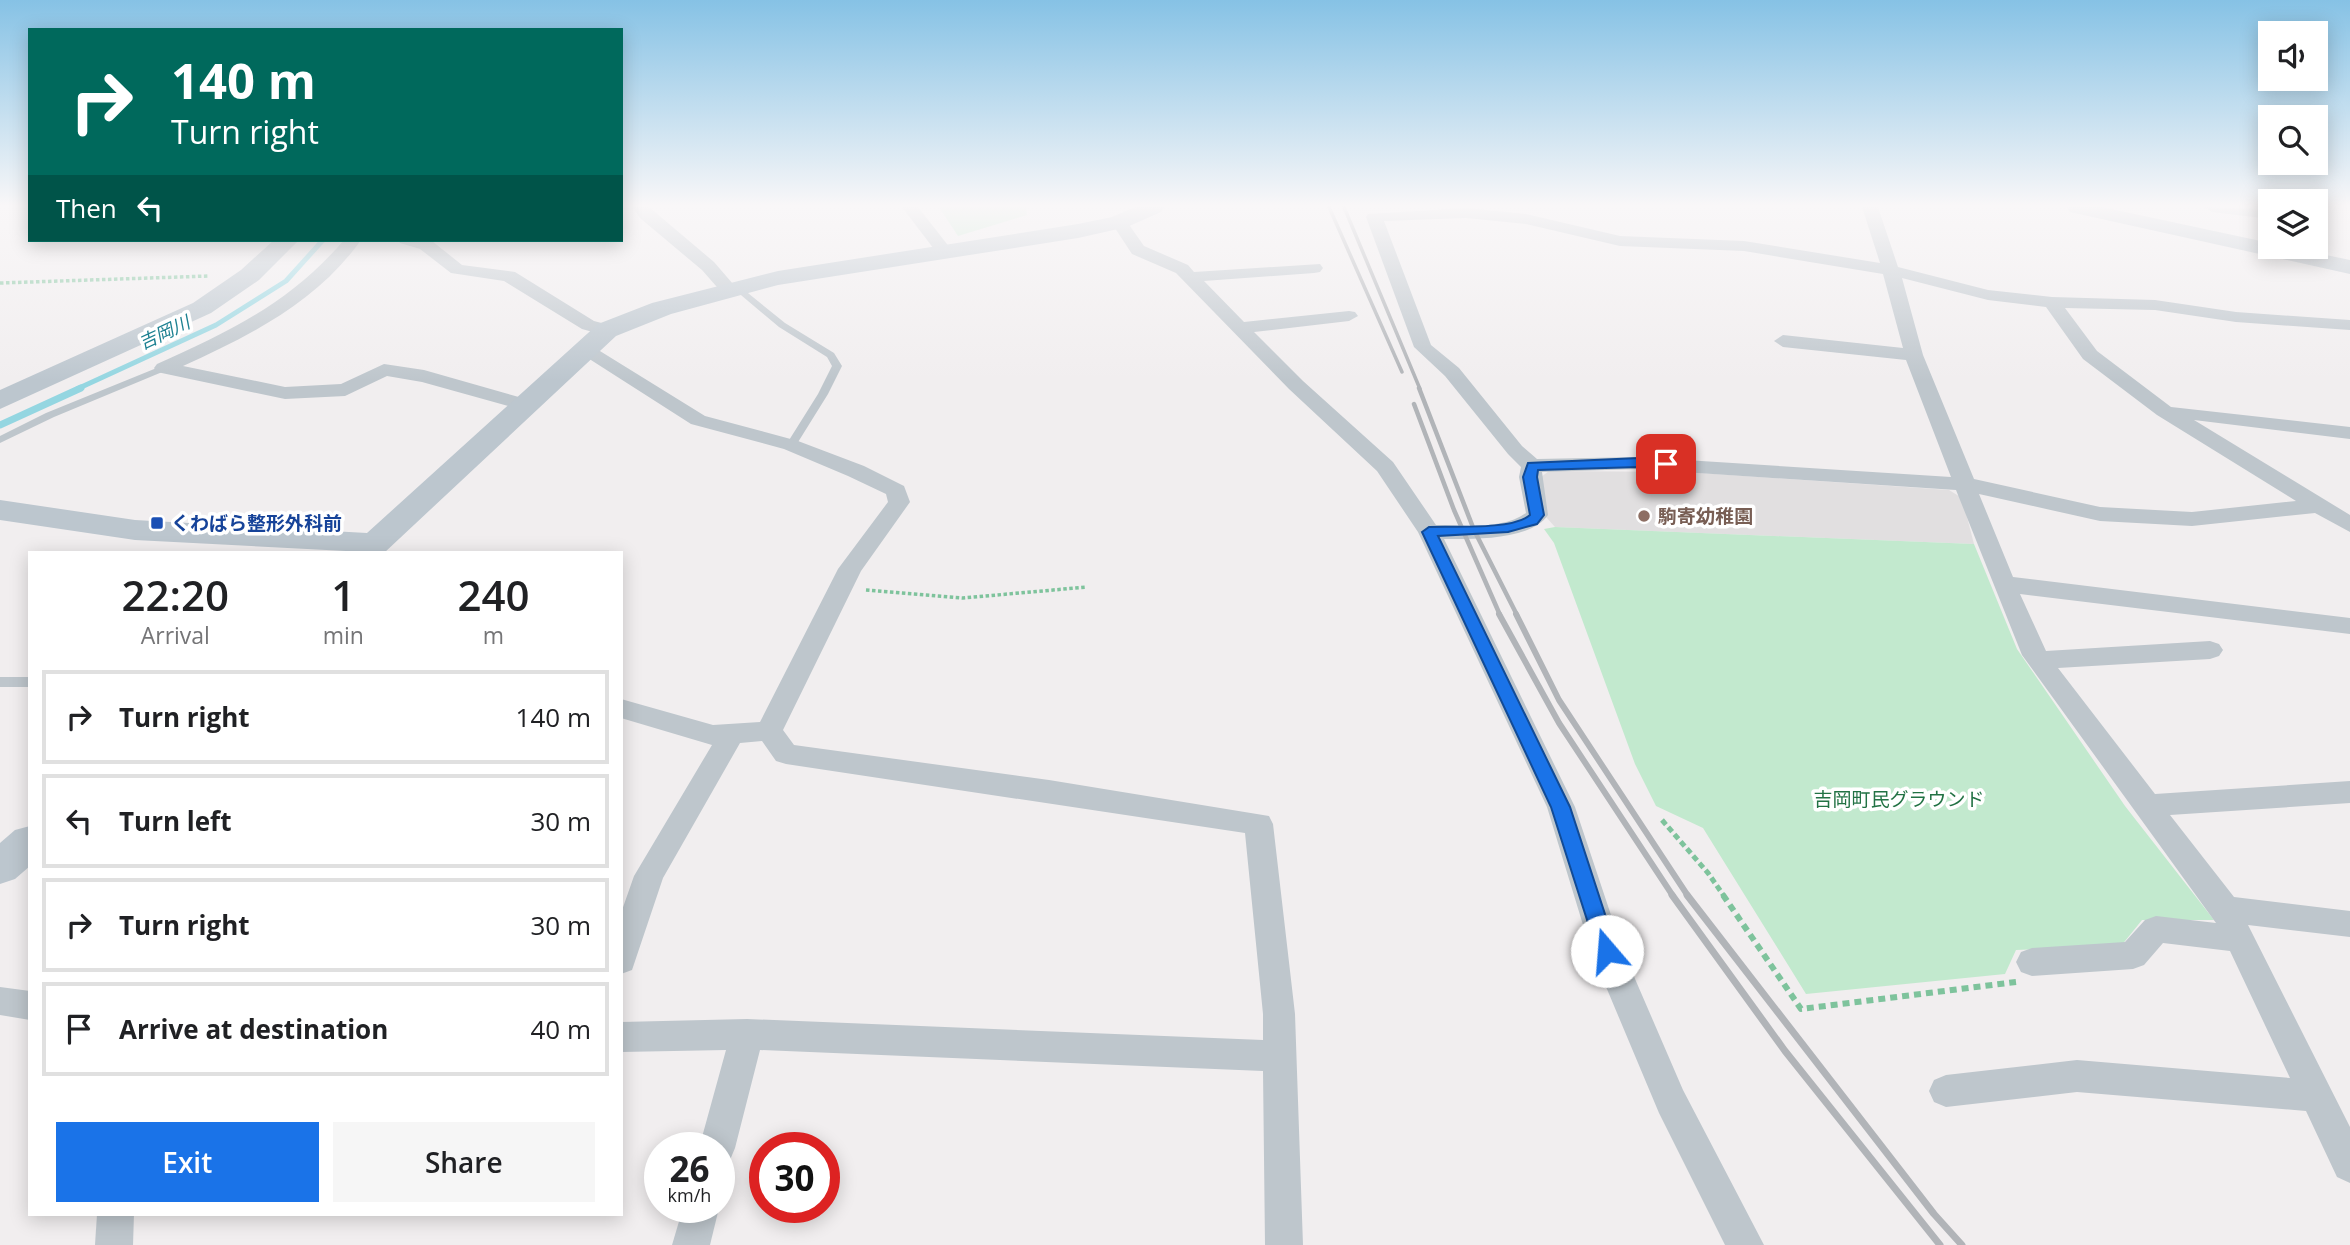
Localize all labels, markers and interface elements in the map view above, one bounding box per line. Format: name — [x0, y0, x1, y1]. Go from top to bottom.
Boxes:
map controls — [2258, 21, 2328, 259]
button: sound — [2258, 21, 2328, 91]
text: 140 m — [171, 47, 316, 113]
icon: right — [56, 56, 147, 147]
button: search — [2258, 105, 2328, 175]
text: Turn right — [171, 110, 319, 153]
icon: left — [131, 189, 169, 227]
button: layers — [2258, 189, 2328, 259]
text: Then — [56, 190, 117, 226]
water label: 吉岡川 — [134, 309, 195, 354]
pin — [1636, 434, 1696, 494]
icon: arrive — [1647, 445, 1685, 483]
place label: 駒寄幼稚園 — [1658, 503, 1753, 529]
marker: 駒寄幼稚園 — [1636, 508, 1652, 524]
place label: くわばら整形外科前 — [171, 510, 342, 536]
marker: くわばら整形外科前 — [149, 515, 165, 531]
text: 22:20 — [122, 566, 229, 623]
text: 1 — [331, 566, 355, 623]
text: 240 — [457, 566, 529, 623]
text: Arrival — [141, 619, 210, 651]
text: min — [323, 619, 364, 651]
text: m — [483, 619, 504, 651]
icon: right — [60, 698, 98, 736]
text: Turn right — [119, 699, 250, 735]
text: 140 m — [516, 699, 591, 735]
park label: 吉岡町民グラウンド — [1813, 786, 1985, 812]
icon: left — [60, 802, 98, 840]
text: Turn left — [119, 803, 231, 839]
text: 30 m — [530, 803, 591, 839]
icon: right — [60, 906, 98, 944]
text: Turn right — [119, 907, 250, 943]
text: 30 m — [530, 907, 591, 943]
position arrow — [1570, 914, 1644, 988]
icon: arrive — [60, 1010, 98, 1048]
text: Arrive at destination — [119, 1011, 388, 1047]
text: 40 m — [530, 1011, 591, 1047]
button: Exit — [56, 1122, 319, 1202]
button: Share — [333, 1122, 595, 1202]
speed limit sign: 30 — [749, 1132, 840, 1223]
text: 26 — [669, 1145, 710, 1192]
text: km/h — [668, 1183, 711, 1207]

